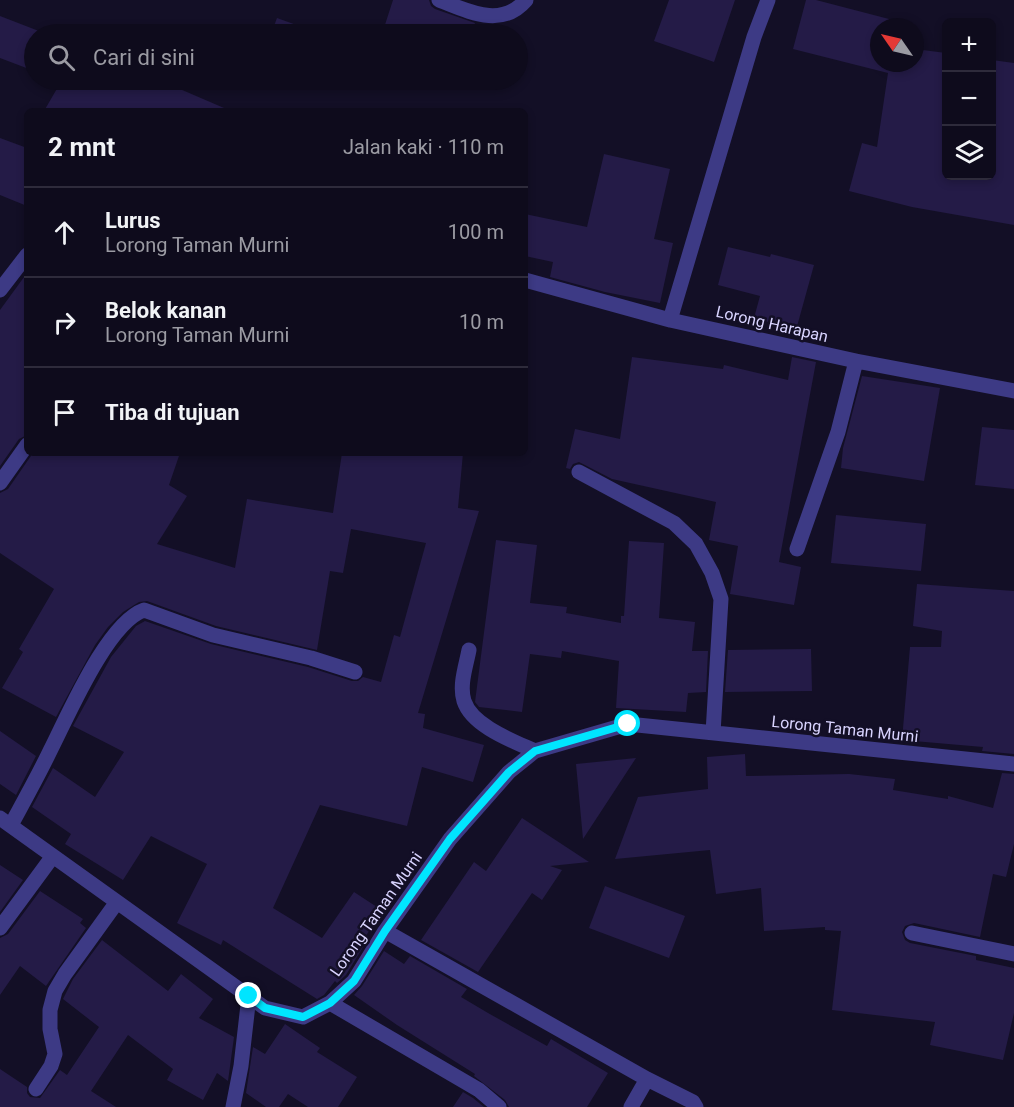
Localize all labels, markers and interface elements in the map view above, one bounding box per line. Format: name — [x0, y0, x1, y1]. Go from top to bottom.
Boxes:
north arrow — [870, 18, 924, 72]
map controls — [942, 18, 996, 180]
button: + — [942, 18, 996, 72]
search box — [24, 24, 528, 90]
icon: search — [45, 41, 78, 74]
text: Cari di sini — [93, 45, 195, 70]
button: − — [942, 72, 996, 126]
button: layers — [942, 126, 996, 180]
text: 2 mnt — [48, 132, 115, 162]
text: Jalan kaki · 110 m — [343, 135, 504, 159]
text: Lurus — [105, 208, 161, 233]
icon: ahead — [48, 216, 81, 249]
text: 100 m — [448, 220, 504, 244]
text: Lorong Taman Murni — [105, 233, 289, 257]
text: Belok kanan — [105, 298, 226, 323]
street label: Lorong Harapan — [714, 302, 830, 346]
icon: right — [48, 306, 81, 339]
text: 10 m — [459, 310, 504, 334]
text: Lorong Taman Murni — [105, 323, 289, 347]
icon: arrive — [48, 396, 81, 429]
text: Tiba di tujuan — [105, 400, 240, 425]
route start — [614, 710, 640, 736]
street label: Lorong Taman Murni — [771, 712, 919, 746]
street label: Lorong Taman Murni — [326, 848, 426, 980]
route end — [235, 982, 261, 1008]

